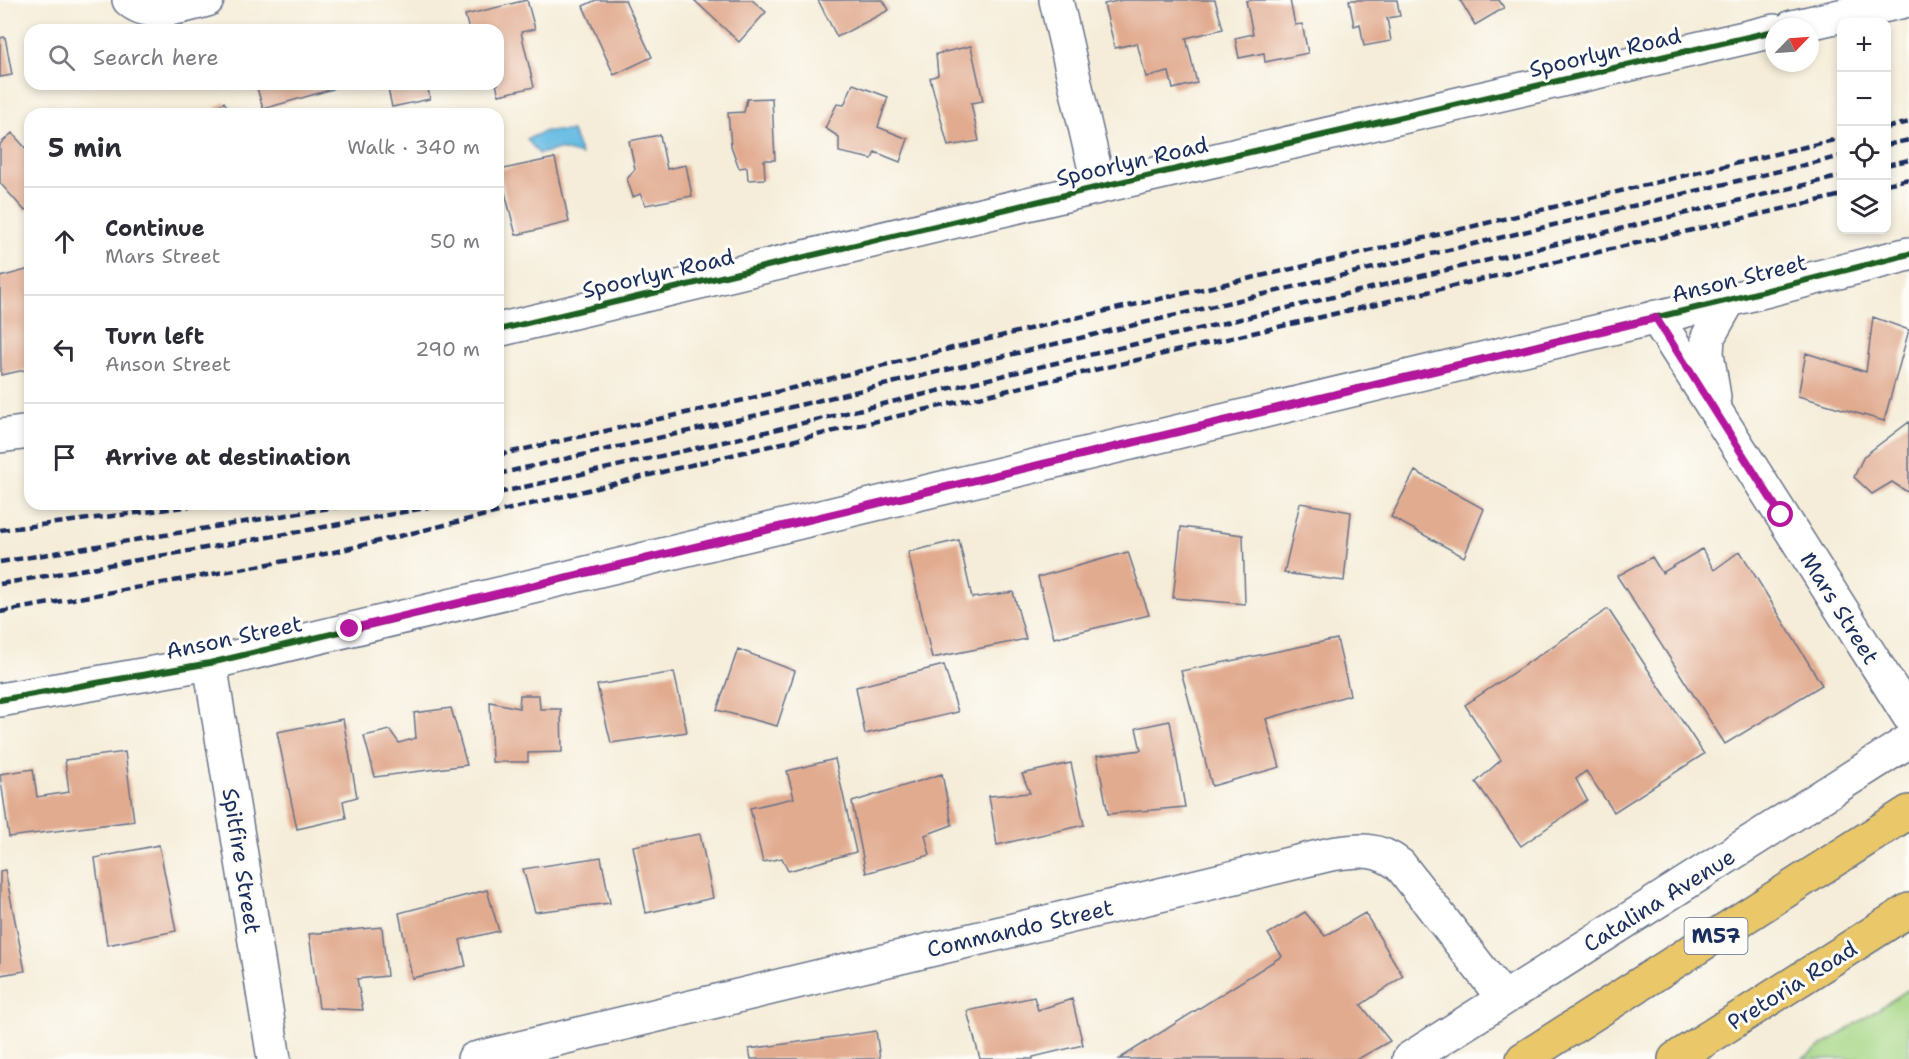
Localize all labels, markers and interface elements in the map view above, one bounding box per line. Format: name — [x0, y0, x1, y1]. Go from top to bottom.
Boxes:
north arrow — [1765, 18, 1819, 72]
map controls — [1837, 18, 1891, 234]
button: + — [1837, 18, 1891, 72]
street label: Spoorlyn Road — [1526, 21, 1684, 84]
search box — [24, 24, 504, 90]
icon: search — [45, 41, 78, 74]
text: Search here — [93, 43, 219, 72]
button: − — [1837, 72, 1891, 126]
button: locate — [1837, 126, 1891, 180]
text: 5 min — [48, 130, 122, 165]
street label: Spoorlyn Road — [1053, 130, 1211, 193]
text: Walk · 340 m — [347, 134, 480, 160]
button: layers — [1837, 180, 1891, 234]
text: Continue — [105, 214, 205, 243]
icon: ahead — [48, 225, 81, 258]
text: 50 m — [430, 228, 480, 254]
street label: Spoorlyn Road — [579, 242, 737, 305]
text: Mars Street — [105, 243, 220, 269]
street label: Anson Street — [1668, 248, 1810, 309]
text: Turn left — [105, 322, 204, 351]
icon: left — [48, 333, 81, 366]
text: 290 m — [415, 336, 480, 362]
text: Anson Street — [105, 351, 231, 377]
icon: arrive — [48, 441, 81, 474]
text: Arrive at destination — [105, 443, 351, 472]
route start — [1767, 501, 1793, 527]
street label: Mars Street — [1794, 547, 1886, 670]
street label: Anson Street — [163, 609, 305, 666]
route end — [336, 615, 362, 641]
street label: Spitfire Street — [216, 786, 267, 936]
street label: Catalina Avenue — [1578, 842, 1741, 959]
street label: Commando Street — [924, 893, 1116, 964]
road number: M57 — [1684, 918, 1748, 954]
street label: Pretoria Road — [1722, 934, 1863, 1037]

